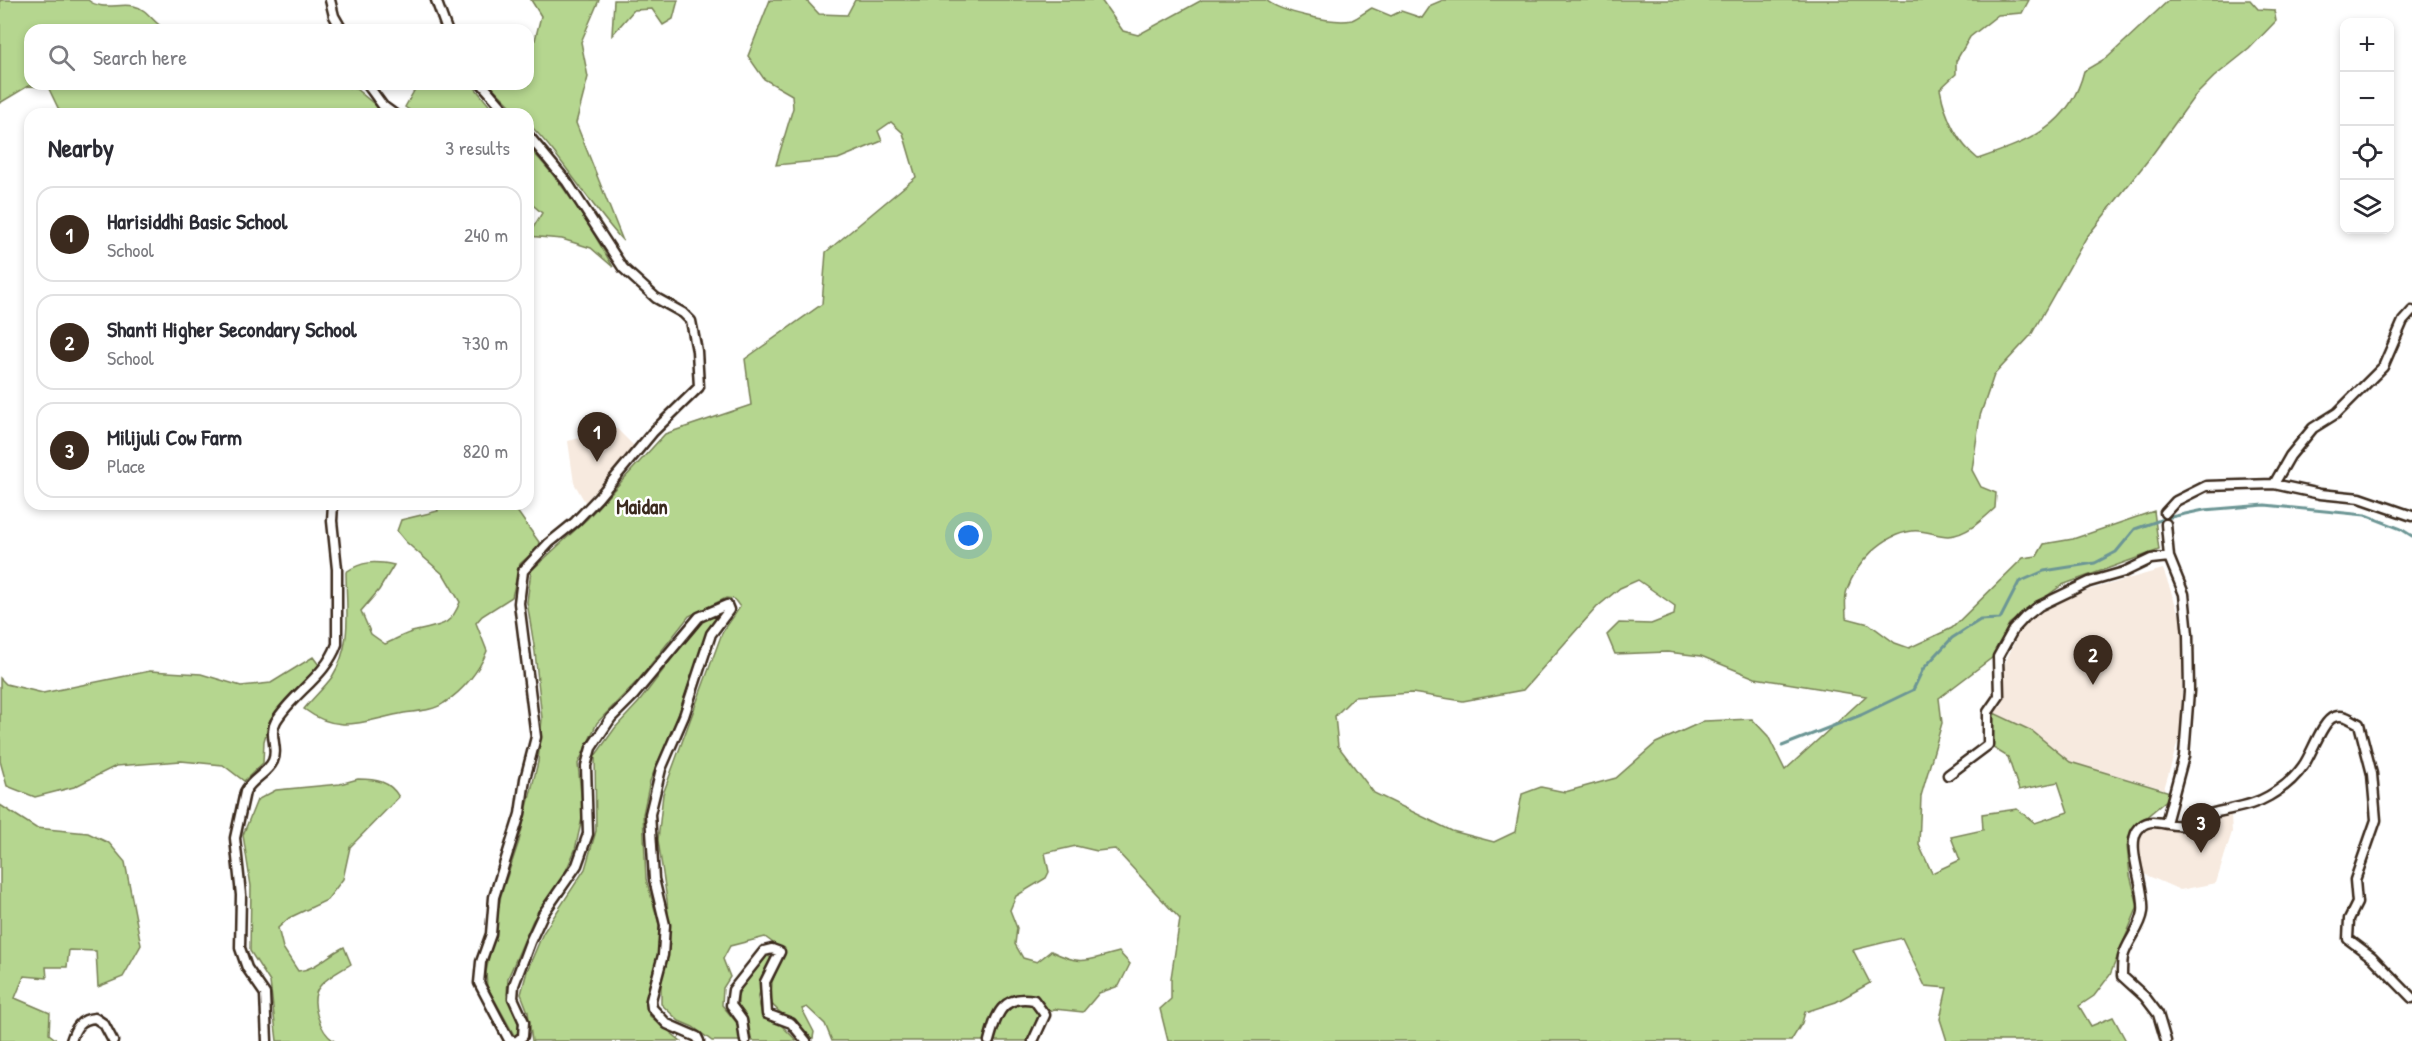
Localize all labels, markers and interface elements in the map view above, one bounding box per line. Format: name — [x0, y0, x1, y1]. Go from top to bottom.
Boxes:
map controls — [2340, 18, 2394, 234]
button: + — [2340, 18, 2394, 72]
search box — [24, 24, 534, 90]
icon: search — [45, 41, 78, 74]
text: Search here — [93, 42, 187, 72]
button: − — [2340, 72, 2394, 126]
button: locate — [2340, 126, 2394, 180]
text: Nearby — [48, 130, 114, 165]
text: 3 results — [445, 134, 510, 161]
button: layers — [2340, 180, 2394, 234]
text: Harisiddhi Basic School — [107, 206, 287, 236]
text: 1 — [66, 221, 73, 248]
text: 240 m — [464, 221, 508, 248]
text: School — [107, 236, 154, 263]
text: Shanti Higher Secondary School — [107, 314, 357, 344]
text: 2 — [65, 329, 74, 356]
text: 730 m — [462, 329, 508, 356]
text: School — [107, 344, 154, 371]
pin: 1 — [578, 412, 616, 462]
text: Milijuli Cow Farm — [107, 422, 242, 452]
text: 3 — [65, 437, 74, 464]
text: 820 m — [463, 437, 508, 464]
text: Place — [107, 452, 146, 479]
district label: Maidan — [616, 492, 668, 521]
your location — [954, 521, 983, 550]
pin: 2 — [2074, 636, 2112, 685]
pin: 3 — [2182, 804, 2220, 853]

